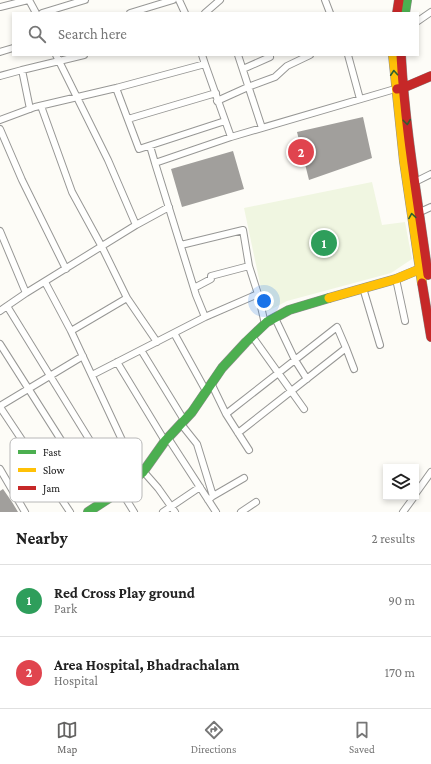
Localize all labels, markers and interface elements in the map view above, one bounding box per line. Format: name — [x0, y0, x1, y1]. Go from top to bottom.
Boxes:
search box — [12, 12, 419, 56]
icon: search — [26, 23, 48, 45]
text: Search here — [58, 26, 127, 42]
one-way arrow — [390, 70, 399, 76]
one-way arrow — [403, 119, 412, 125]
pin: 2 — [288, 137, 314, 167]
one-way arrow — [408, 213, 417, 219]
pin: 1 — [311, 228, 337, 258]
your location — [254, 291, 274, 311]
legend — [10, 438, 142, 502]
text: Fast — [43, 446, 62, 458]
text: Slow — [43, 464, 65, 476]
map controls — [383, 464, 419, 500]
button: layers — [383, 464, 419, 500]
text: Jam — [42, 482, 60, 495]
text: Nearby — [16, 529, 68, 548]
text: 2 results — [372, 531, 415, 546]
text: Red Cross Play ground — [54, 585, 195, 601]
text: 1 — [27, 593, 31, 608]
text: 90 m — [388, 593, 415, 608]
text: Park — [54, 601, 77, 616]
text: Area Hospital, Bhadrachalam — [54, 657, 240, 673]
text: 2 — [26, 665, 32, 680]
text: 170 m — [385, 665, 415, 680]
text: Hospital — [54, 673, 98, 688]
tab: Map — [56, 719, 78, 755]
tab: Directions — [191, 719, 236, 755]
tab: Saved — [349, 719, 375, 755]

